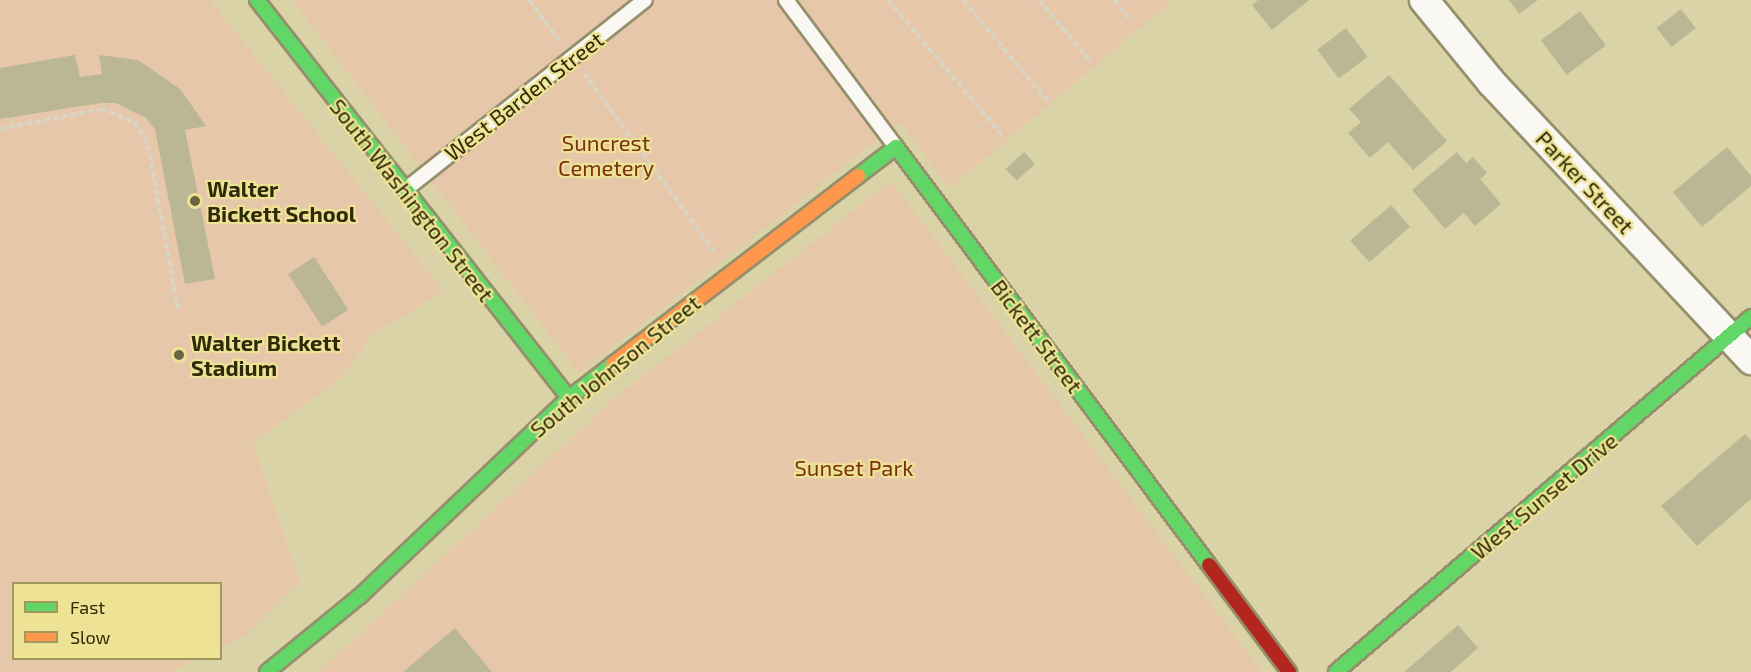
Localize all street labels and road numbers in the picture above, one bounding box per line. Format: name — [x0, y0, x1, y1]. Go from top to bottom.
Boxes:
street label: West Barden Street — [439, 26, 609, 166]
street label: South Washington Street — [325, 93, 499, 307]
street label: Parker Street — [1531, 125, 1639, 239]
street label: Bickett Street — [986, 274, 1088, 398]
street label: South Johnson Street — [525, 289, 705, 443]
street label: West Sunset Drive — [1465, 427, 1623, 565]

